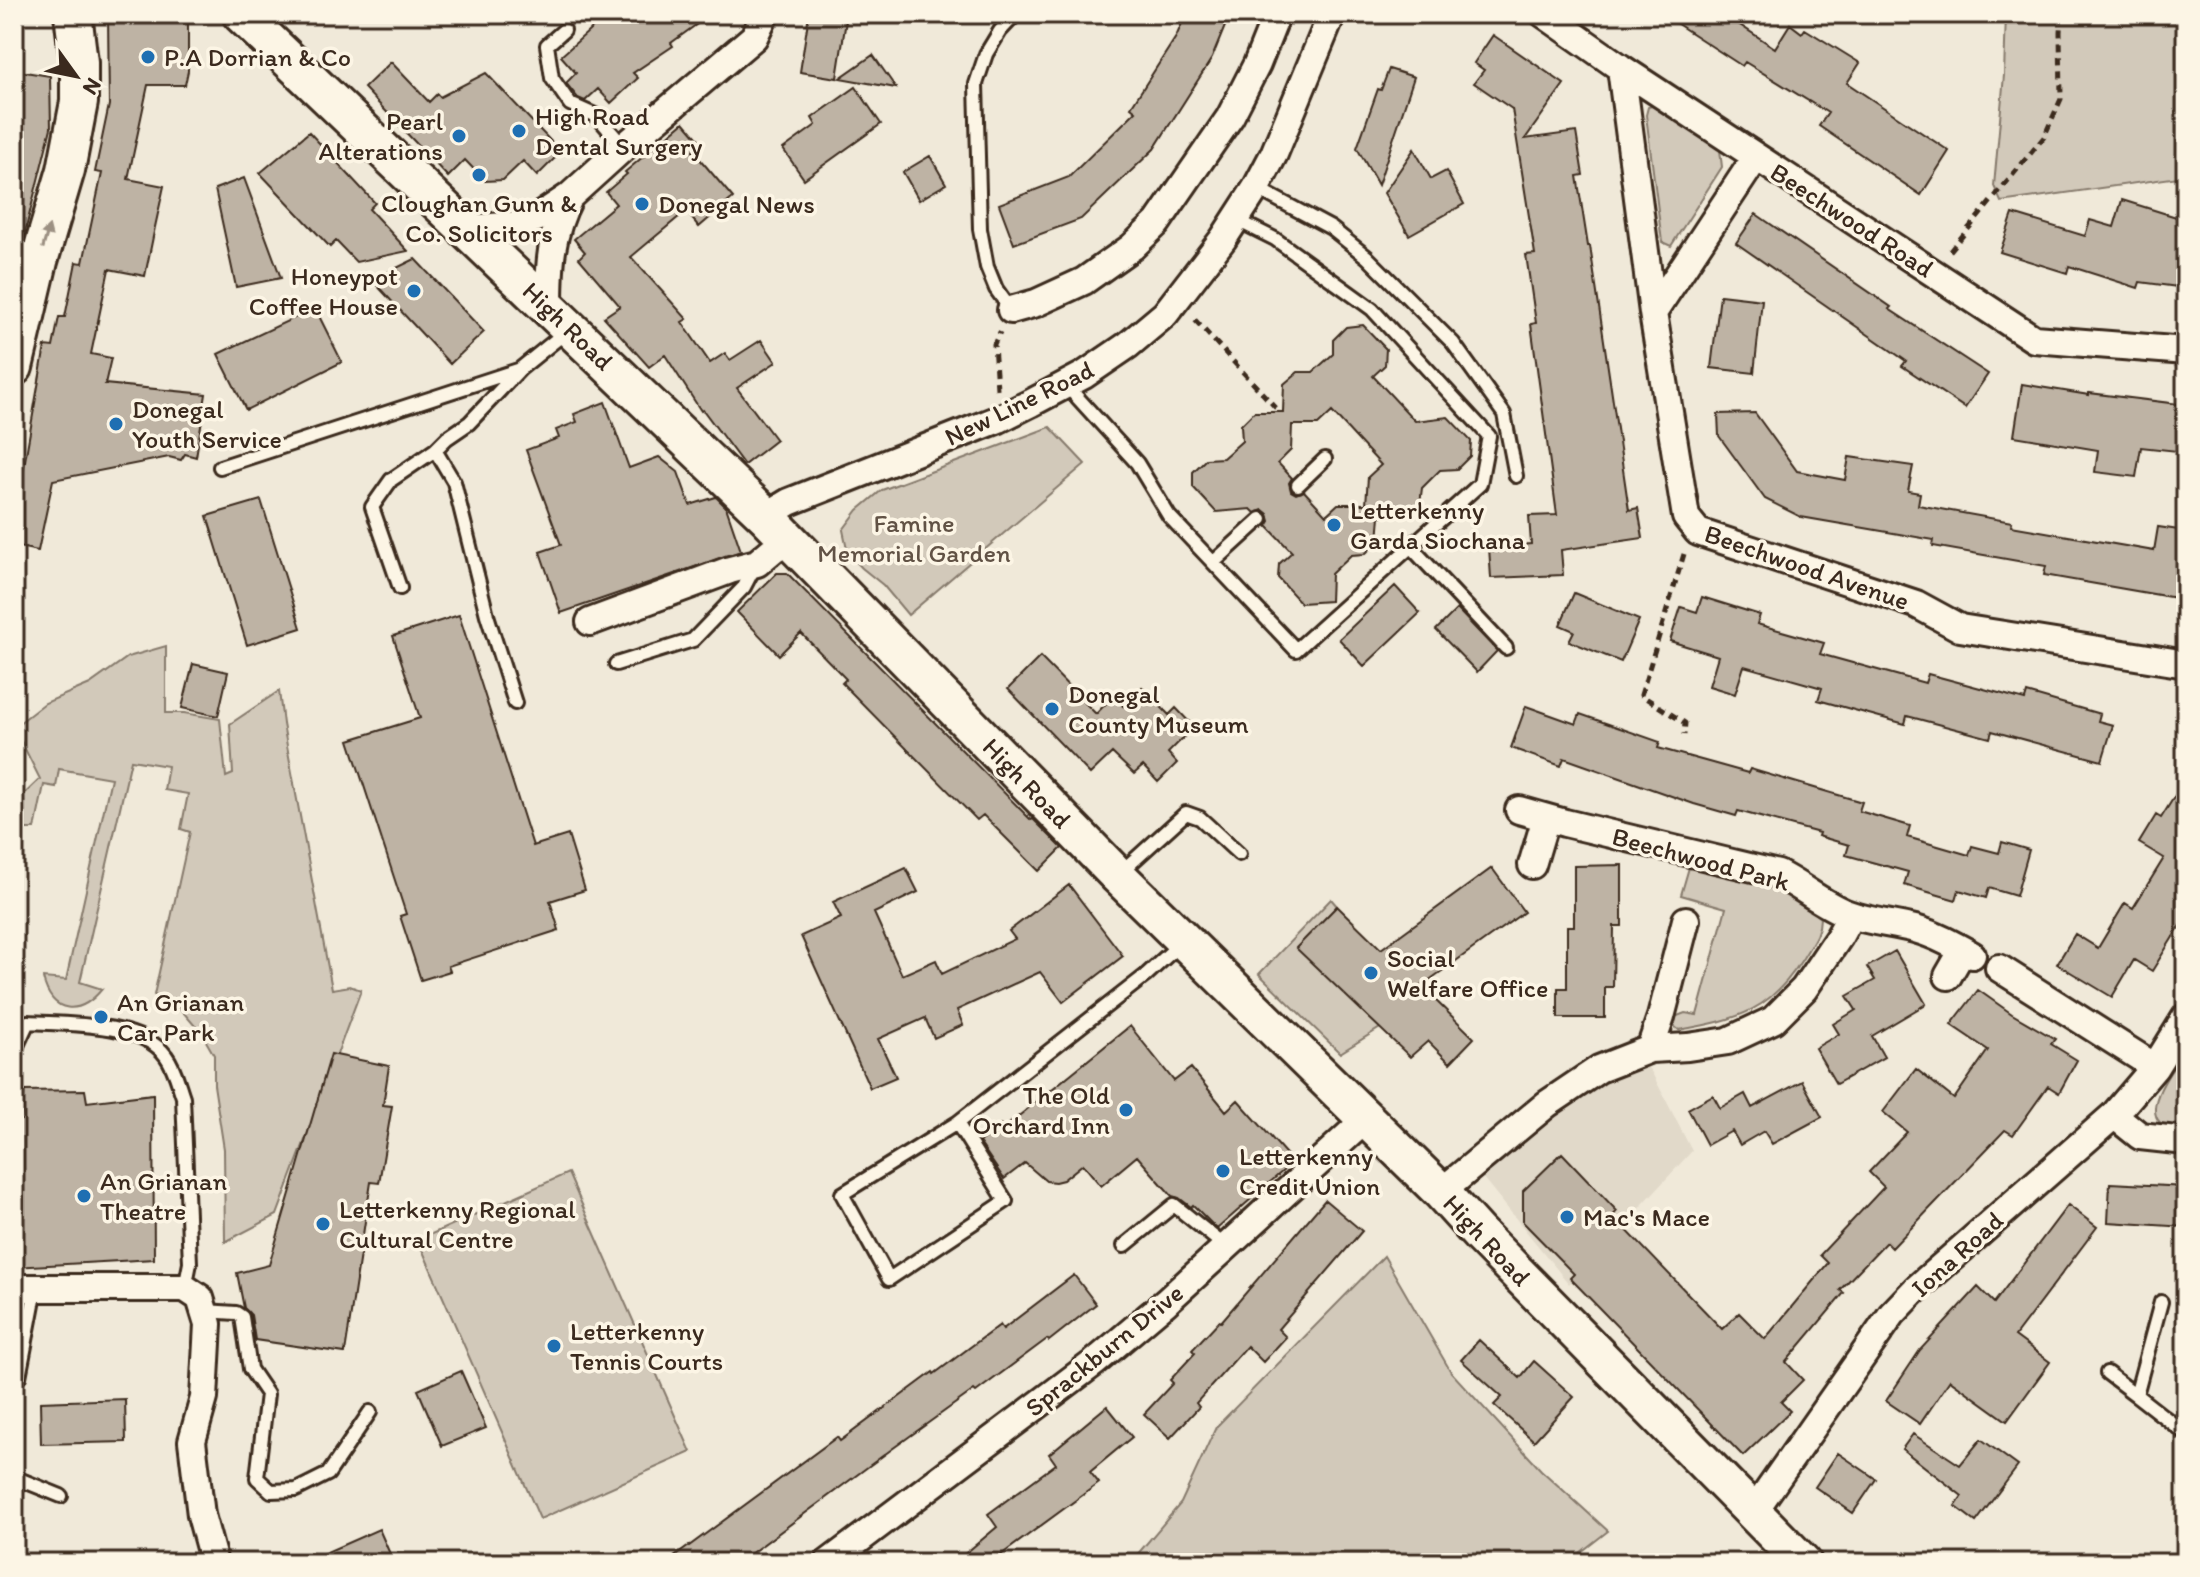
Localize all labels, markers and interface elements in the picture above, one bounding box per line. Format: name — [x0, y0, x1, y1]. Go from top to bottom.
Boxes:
north arrow — [36, 36, 116, 116]
place label: P.A Dorrian & Co — [164, 41, 351, 73]
marker: P.A Dorrian & Co — [139, 48, 157, 66]
text: N — [77, 73, 108, 100]
place label: High Road Dental Surgery — [535, 100, 703, 162]
place label: Pearl Alterations — [319, 105, 443, 167]
marker: High Road Dental Surgery — [510, 122, 528, 140]
marker: Pearl Alterations — [450, 127, 468, 145]
street label: Beechwood Road — [1765, 155, 1940, 285]
marker: Cloughan Gunn & Co. Solicitors — [470, 166, 488, 184]
place label: Cloughan Gunn & Co. Solicitors — [381, 187, 577, 249]
place label: Donegal News — [658, 188, 815, 220]
marker: Donegal News — [633, 195, 651, 213]
one-way arrow — [40, 225, 53, 249]
place label: Honeypot Coffee House — [249, 260, 398, 322]
street label: High Road — [516, 275, 620, 377]
marker: Honeypot Coffee House — [405, 282, 423, 300]
street label: New Line Road — [939, 353, 1099, 453]
place label: Donegal Youth Service — [132, 393, 282, 455]
marker: Donegal Youth Service — [107, 415, 125, 433]
place label: Letterkenny Garda Siochana — [1350, 494, 1526, 556]
park label: Famine Memorial Garden — [817, 507, 1011, 569]
marker: Letterkenny Garda Siochana — [1325, 516, 1343, 534]
street label: Beechwood Avenue — [1701, 517, 1913, 617]
place label: Donegal County Museum — [1068, 678, 1249, 740]
marker: Donegal County Museum — [1043, 700, 1061, 718]
street label: High Road — [976, 731, 1078, 835]
street label: Beechwood Park — [1609, 820, 1794, 898]
place label: Social Welfare Office — [1387, 942, 1548, 1004]
marker: Social Welfare Office — [1362, 964, 1380, 982]
place label: An Grianan Car Park — [117, 986, 245, 1048]
marker: An Grianan Car Park — [92, 1008, 110, 1026]
place label: The Old Orchard Inn — [972, 1079, 1110, 1141]
marker: The Old Orchard Inn — [1117, 1101, 1135, 1119]
place label: Letterkenny Credit Union — [1239, 1140, 1380, 1202]
marker: Letterkenny Credit Union — [1214, 1162, 1232, 1180]
place label: An Grianan Theatre — [100, 1165, 228, 1227]
marker: An Grianan Theatre — [75, 1187, 93, 1205]
street label: High Road — [1436, 1187, 1538, 1293]
place label: Letterkenny Regional Cultural Centre — [339, 1193, 576, 1255]
place label: Mac's Mace — [1583, 1201, 1710, 1233]
street label: Iona Road — [1904, 1204, 2010, 1304]
marker: Mac's Mace — [1558, 1208, 1576, 1226]
marker: Letterkenny Regional Cultural Centre — [314, 1215, 332, 1233]
street label: Sprackburn Drive — [1019, 1277, 1189, 1423]
place label: Letterkenny Tennis Courts — [570, 1315, 723, 1377]
marker: Letterkenny Tennis Courts — [545, 1337, 563, 1355]

